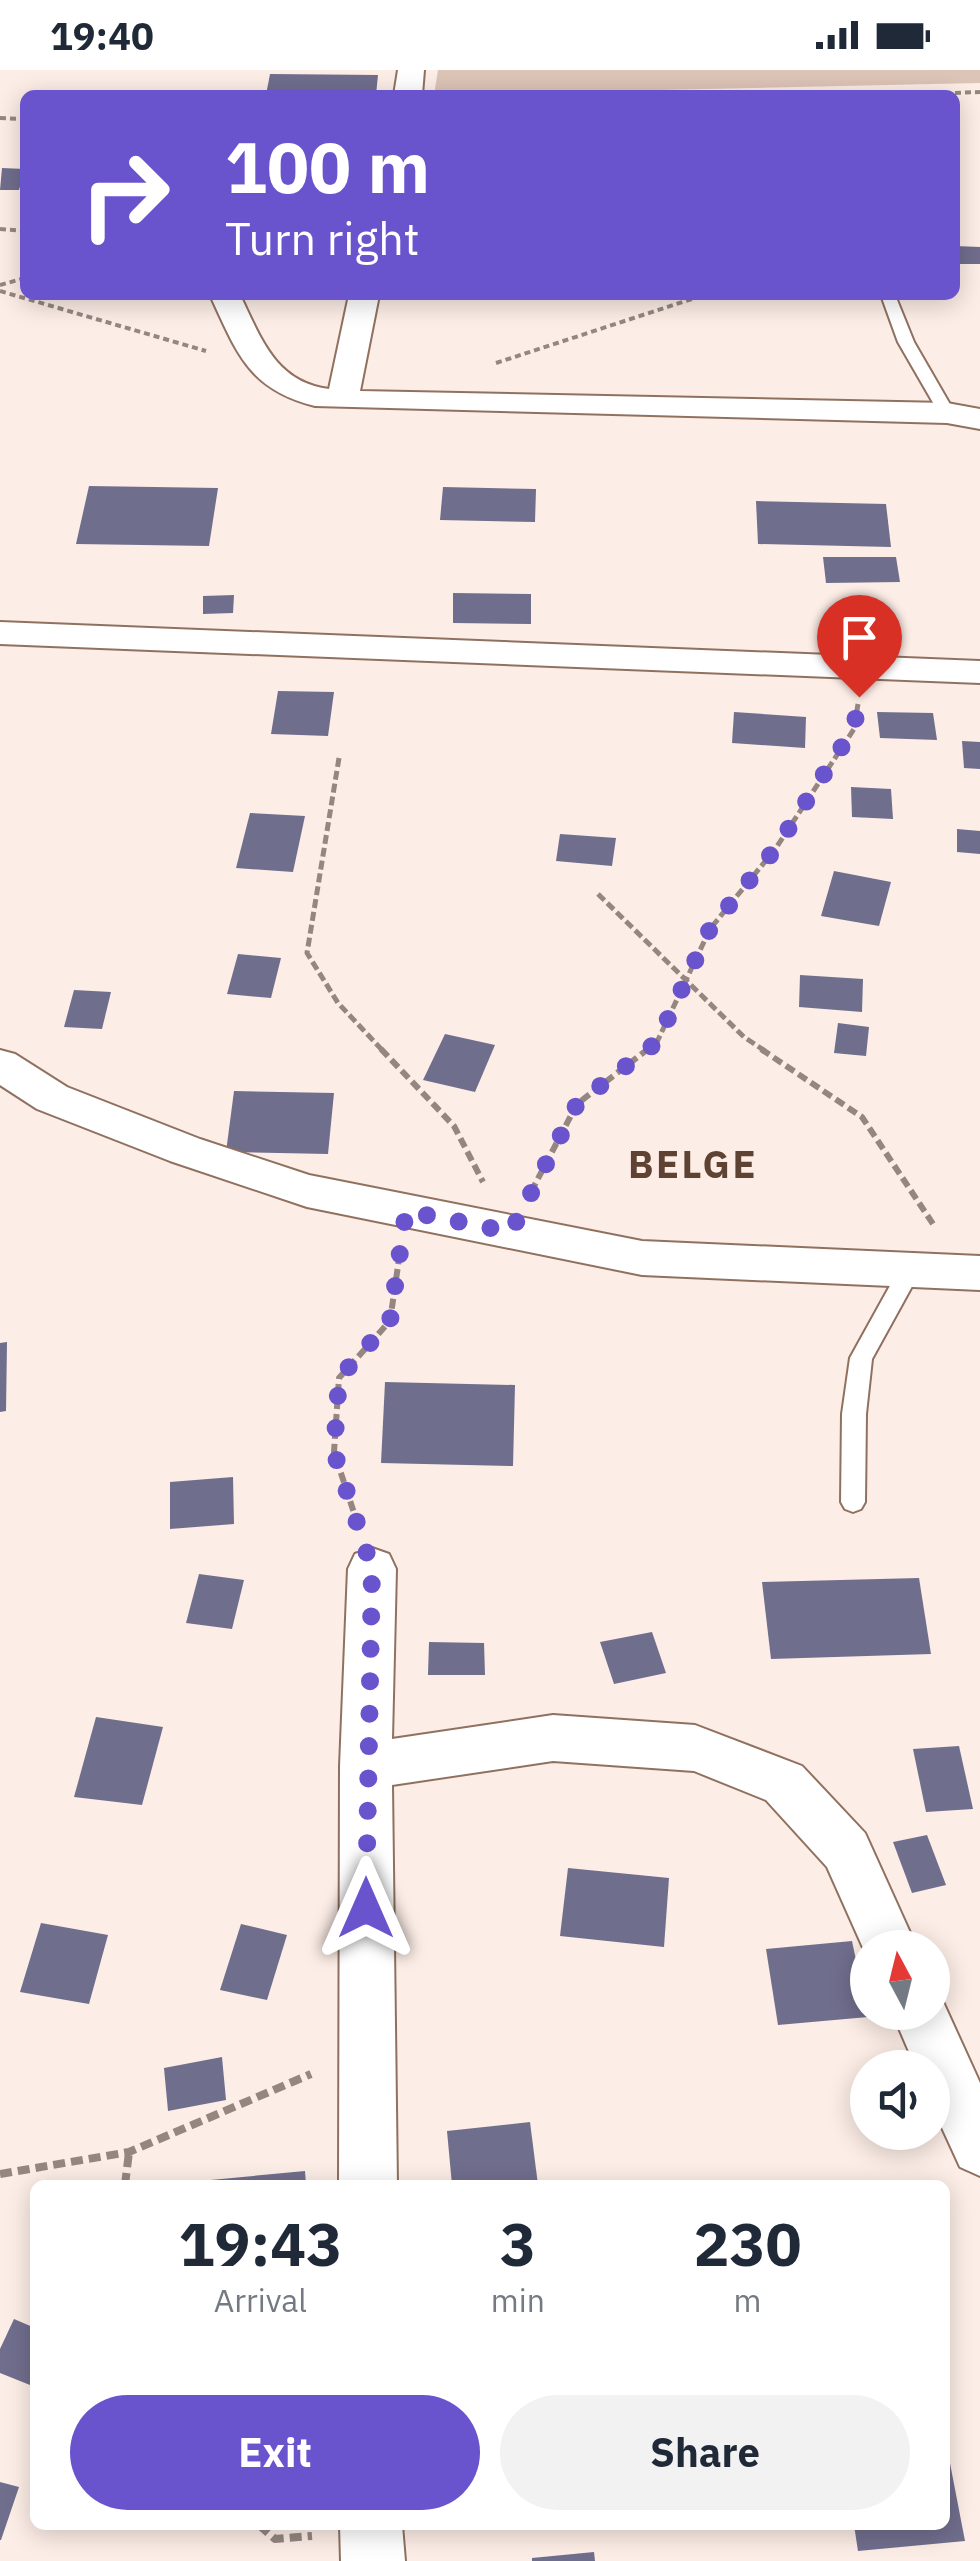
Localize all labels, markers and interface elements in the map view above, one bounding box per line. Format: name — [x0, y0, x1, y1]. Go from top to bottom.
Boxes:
text: 19:40 — [50, 11, 154, 60]
text: 100 m — [225, 121, 430, 212]
icon: right — [60, 130, 190, 260]
text: Turn right — [225, 209, 420, 267]
pin — [817, 595, 902, 698]
icon: arrive — [832, 610, 887, 665]
district label: BELGE — [628, 1139, 758, 1188]
position arrow — [314, 1856, 418, 1960]
north arrow — [850, 1930, 950, 2030]
map controls — [850, 1930, 950, 2150]
button: sound — [850, 2050, 950, 2150]
text: 19:43 — [179, 2204, 342, 2283]
text: 3 — [500, 2204, 536, 2283]
text: 230 — [693, 2204, 801, 2283]
text: Arrival — [214, 2279, 307, 2321]
text: min — [491, 2279, 545, 2321]
text: m — [734, 2279, 761, 2321]
button: Exit — [70, 2395, 480, 2510]
button: Share — [500, 2395, 910, 2510]

